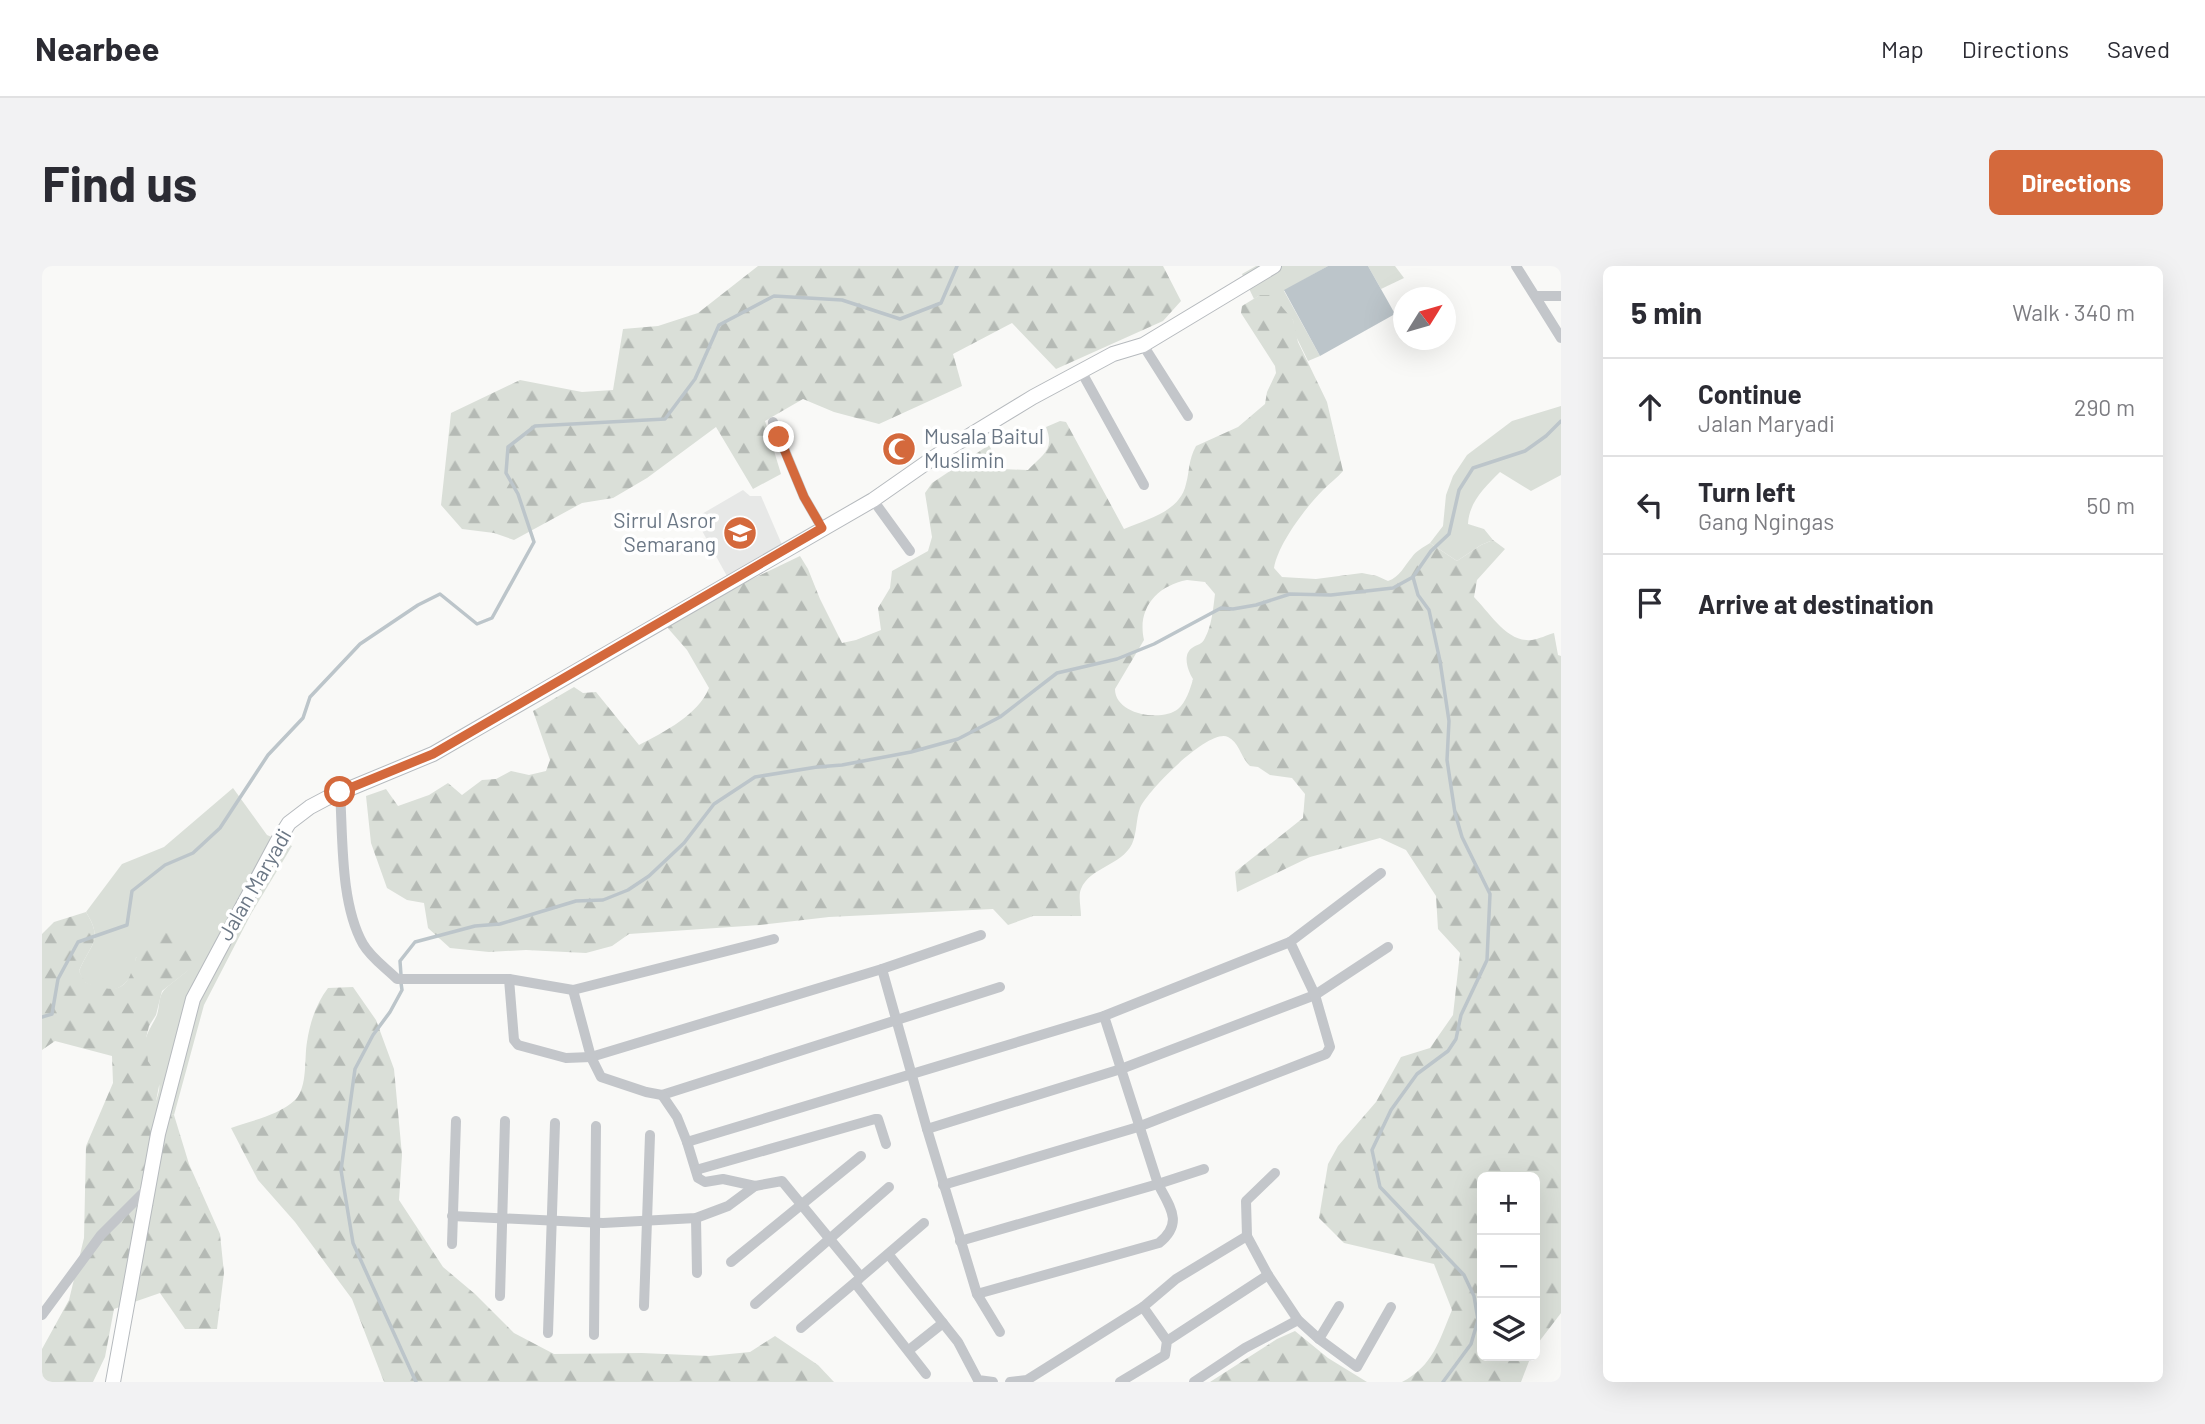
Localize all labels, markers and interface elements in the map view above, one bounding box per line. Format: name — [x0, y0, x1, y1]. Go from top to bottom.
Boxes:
text: Nearbee — [35, 28, 159, 68]
text: Map — [1881, 34, 1924, 63]
text: Directions — [1962, 34, 2069, 63]
text: Saved — [2107, 34, 2170, 63]
button: Directions — [1989, 150, 2163, 215]
text: Find us — [42, 153, 197, 212]
north arrow — [1393, 287, 1456, 350]
text: 5 min — [1631, 294, 1702, 330]
text: Walk · 340 m — [2012, 298, 2135, 326]
text: Continue — [1698, 378, 1802, 409]
icon: ahead — [1631, 388, 1669, 426]
text: 290 m — [2074, 393, 2135, 421]
text: Jalan Maryadi — [1698, 409, 1835, 437]
route end — [763, 421, 794, 452]
place label: Musala Baitul Muslimin — [924, 423, 1044, 472]
mosque icon: Musala Baitul Muslimin — [880, 430, 918, 468]
text: Turn left — [1698, 476, 1796, 507]
icon: left — [1631, 486, 1669, 524]
text: 50 m — [2087, 491, 2135, 519]
place label: Sirrul Asror Semarang — [613, 507, 716, 556]
text: Gang Ngingas — [1698, 507, 1834, 535]
school or university icon: Sirrul Asror Semarang — [721, 514, 759, 552]
icon: arrive — [1631, 584, 1669, 622]
text: Arrive at destination — [1698, 588, 1934, 619]
route start — [324, 776, 355, 807]
street label: Jalan Maryadi — [212, 824, 296, 945]
map controls — [1477, 1172, 1540, 1361]
button: + — [1477, 1172, 1540, 1235]
button: − — [1477, 1235, 1540, 1298]
button: layers — [1477, 1298, 1540, 1361]

